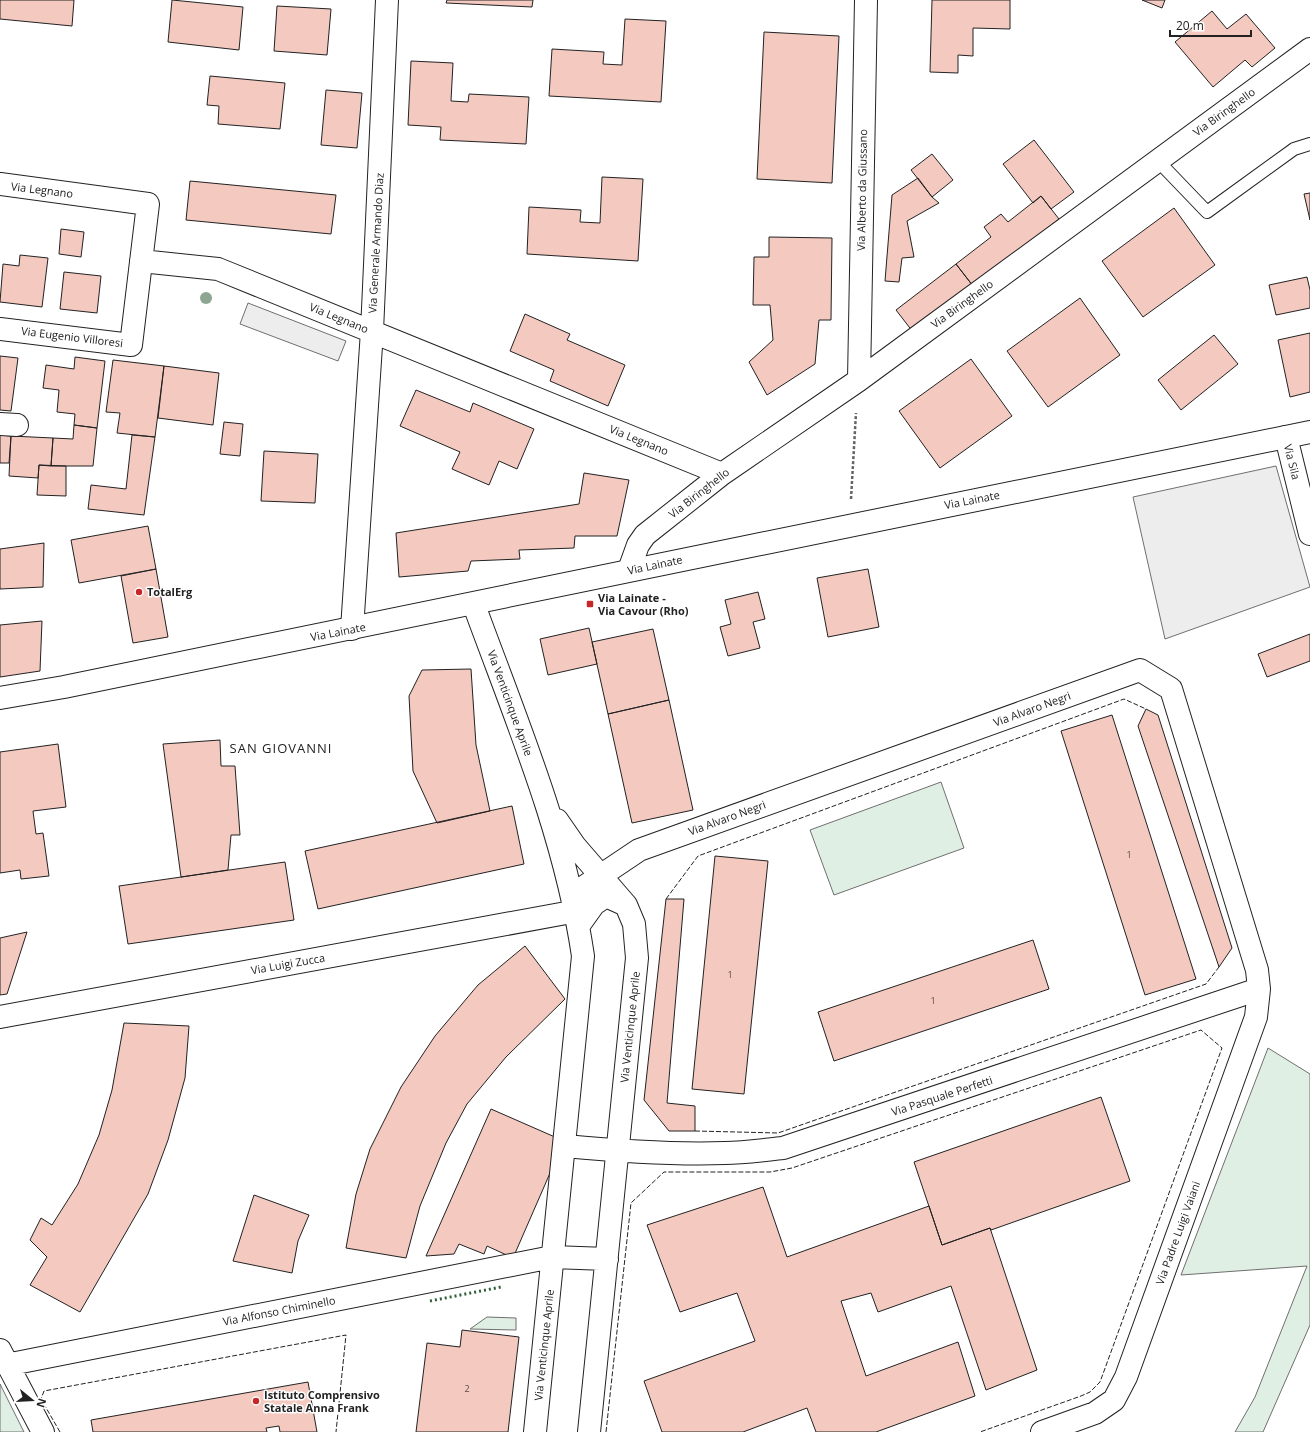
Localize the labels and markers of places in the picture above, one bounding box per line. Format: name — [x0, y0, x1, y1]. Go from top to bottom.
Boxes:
place label: TotalErg — [147, 584, 193, 599]
marker: TotalErg — [134, 587, 144, 597]
place label: Via Lainate - Via Cavour (Rho) — [598, 590, 689, 618]
marker: Via Lainate - Via Cavour (Rho) — [585, 599, 595, 609]
place label: Istituto Comprensivo Statale Anna Frank — [264, 1387, 380, 1415]
marker: Istituto Comprensivo Statale Anna Frank — [251, 1396, 261, 1406]

